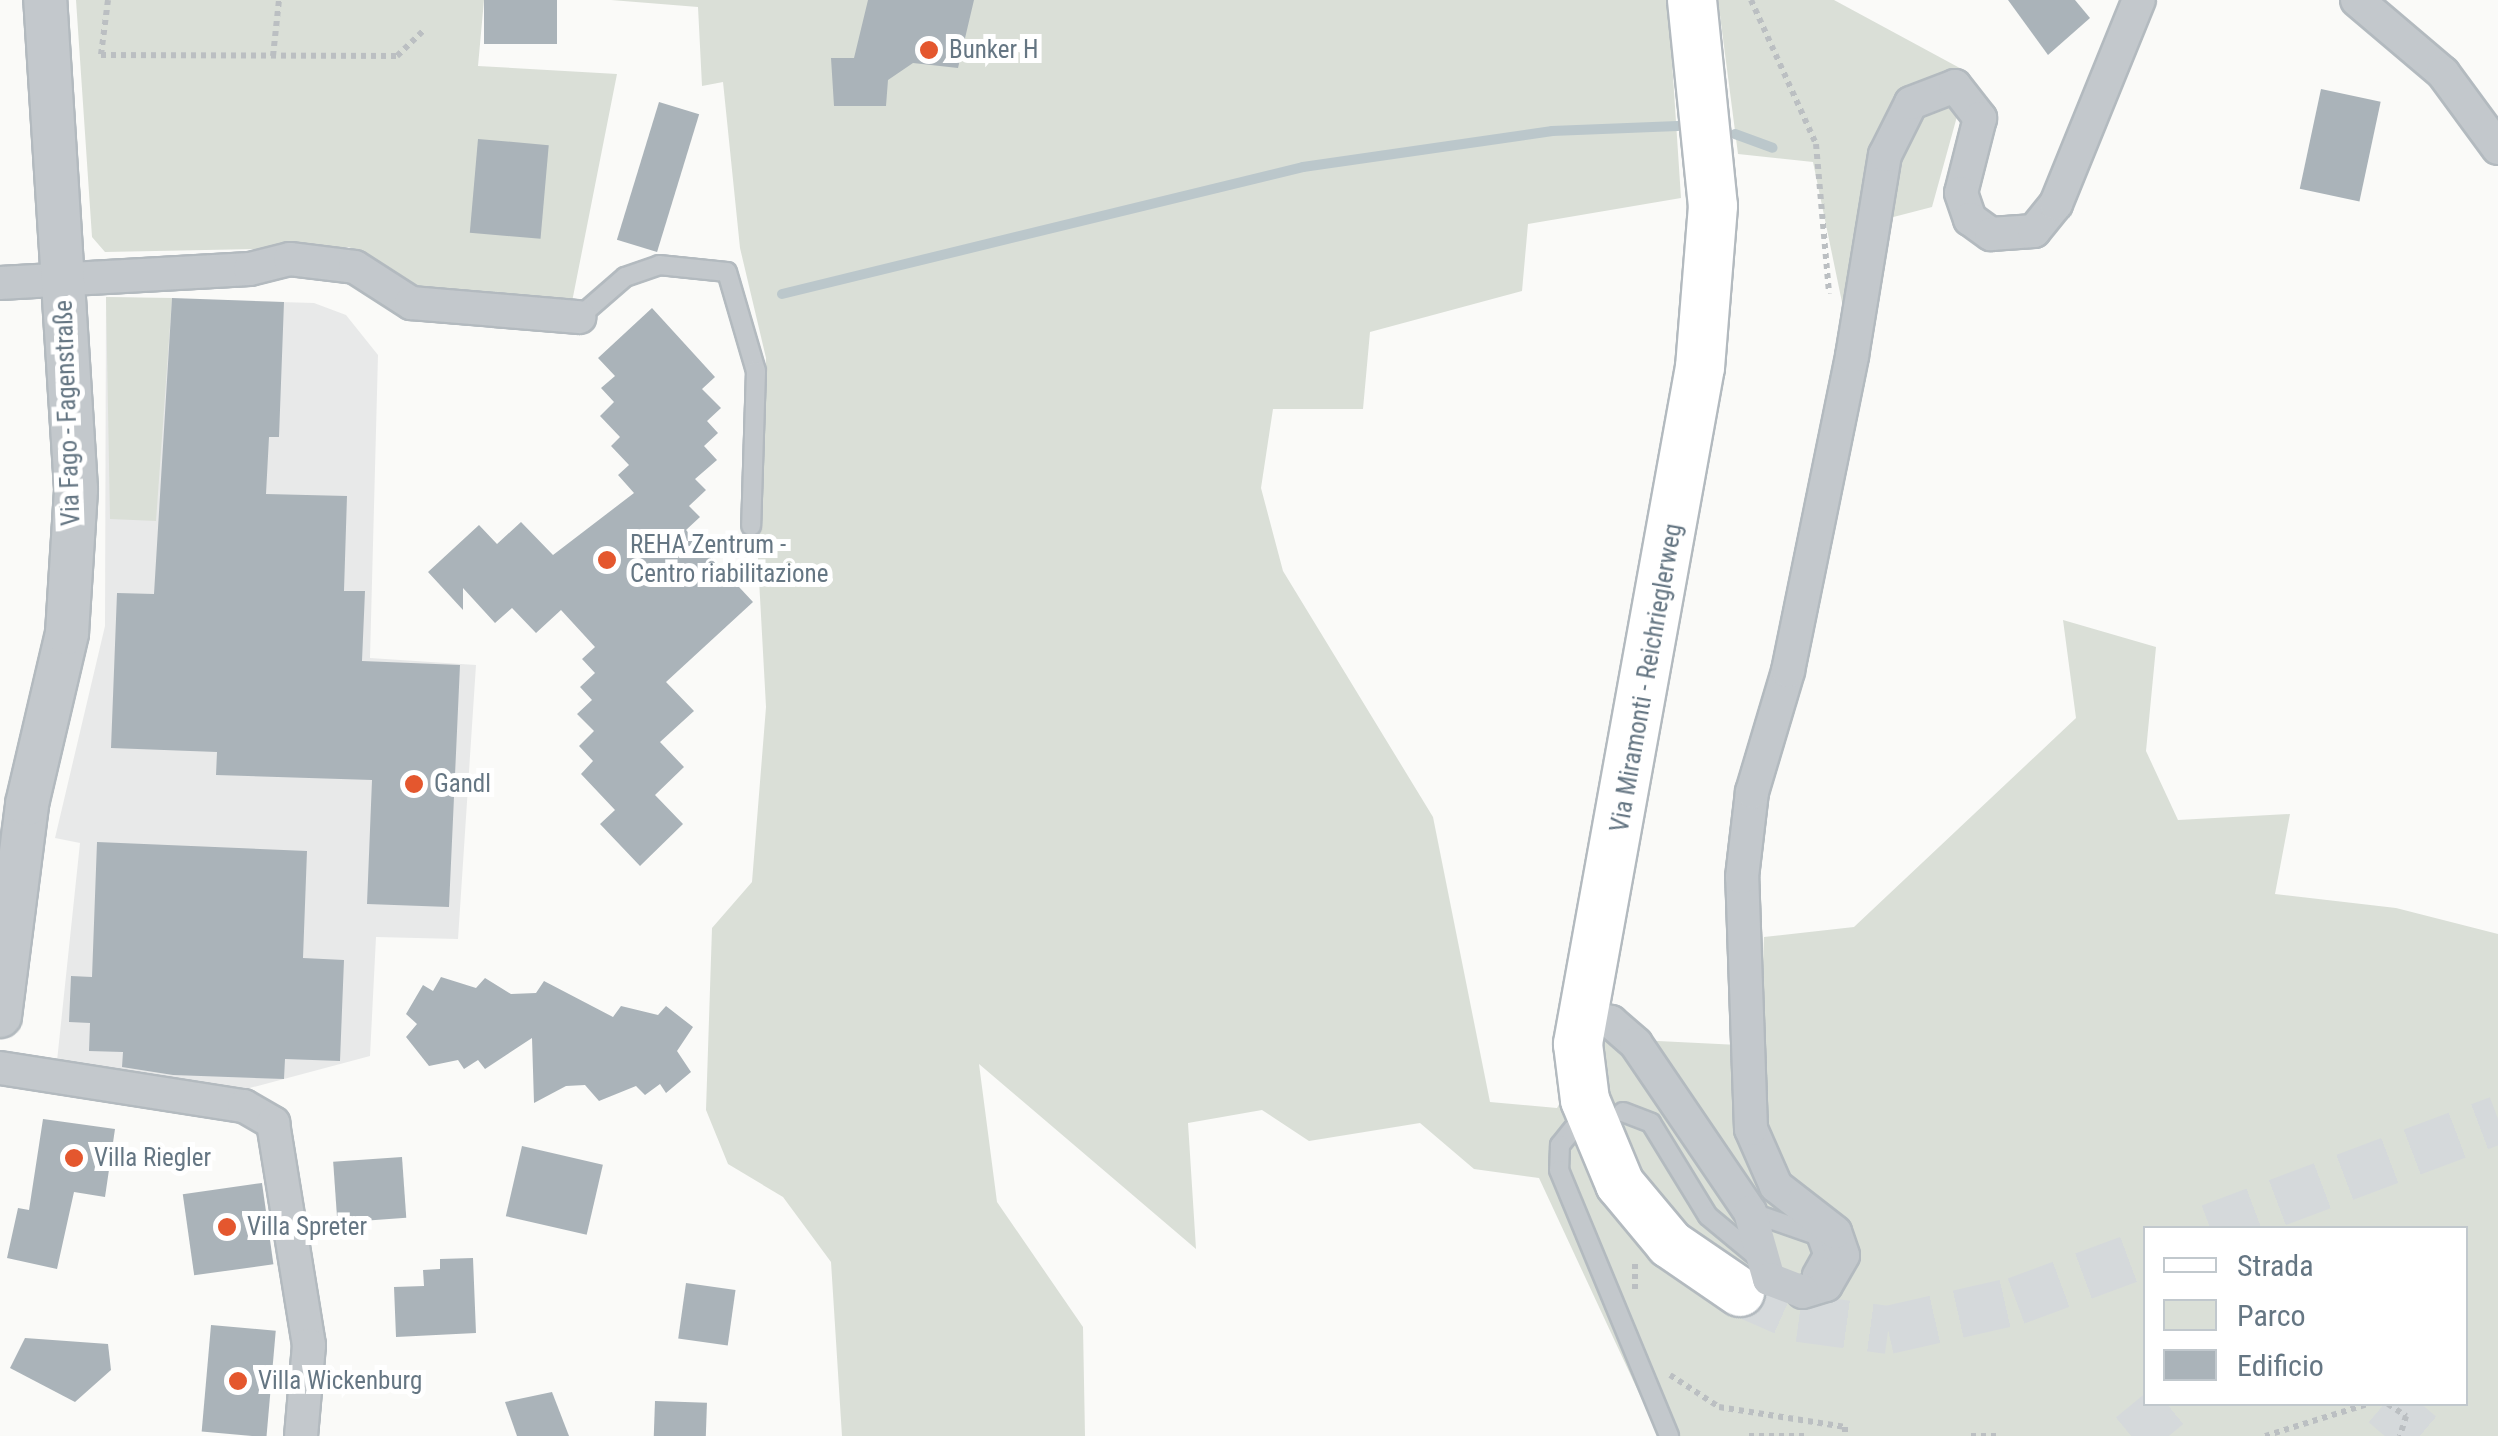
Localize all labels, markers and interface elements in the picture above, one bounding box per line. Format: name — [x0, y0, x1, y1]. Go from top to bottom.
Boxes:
place label: Bunker H — [949, 35, 1038, 65]
marker: Bunker H — [918, 39, 940, 61]
street label: Via Fago - Fagenstraße — [49, 300, 87, 526]
street label: Via Miramonti - Reichrieglerweg — [1605, 521, 1689, 835]
place label: REHA Zentrum - Centro riabilitazione — [630, 531, 828, 590]
marker: REHA Zentrum - Centro riabilitazione — [594, 547, 620, 573]
place label: Gandl — [434, 769, 491, 799]
marker: Gandl — [403, 773, 425, 795]
place label: Villa Riegler — [94, 1143, 211, 1173]
marker: Villa Riegler — [63, 1147, 85, 1169]
place label: Villa Spreter — [247, 1212, 367, 1242]
marker: Villa Spreter — [216, 1216, 238, 1238]
legend — [2143, 1226, 2468, 1406]
text: Strada — [2237, 1248, 2314, 1283]
text: Parco — [2237, 1298, 2306, 1333]
text: Edificio — [2237, 1348, 2324, 1383]
place label: Villa Wickenburg — [258, 1366, 422, 1396]
marker: Villa Wickenburg — [227, 1370, 249, 1392]

